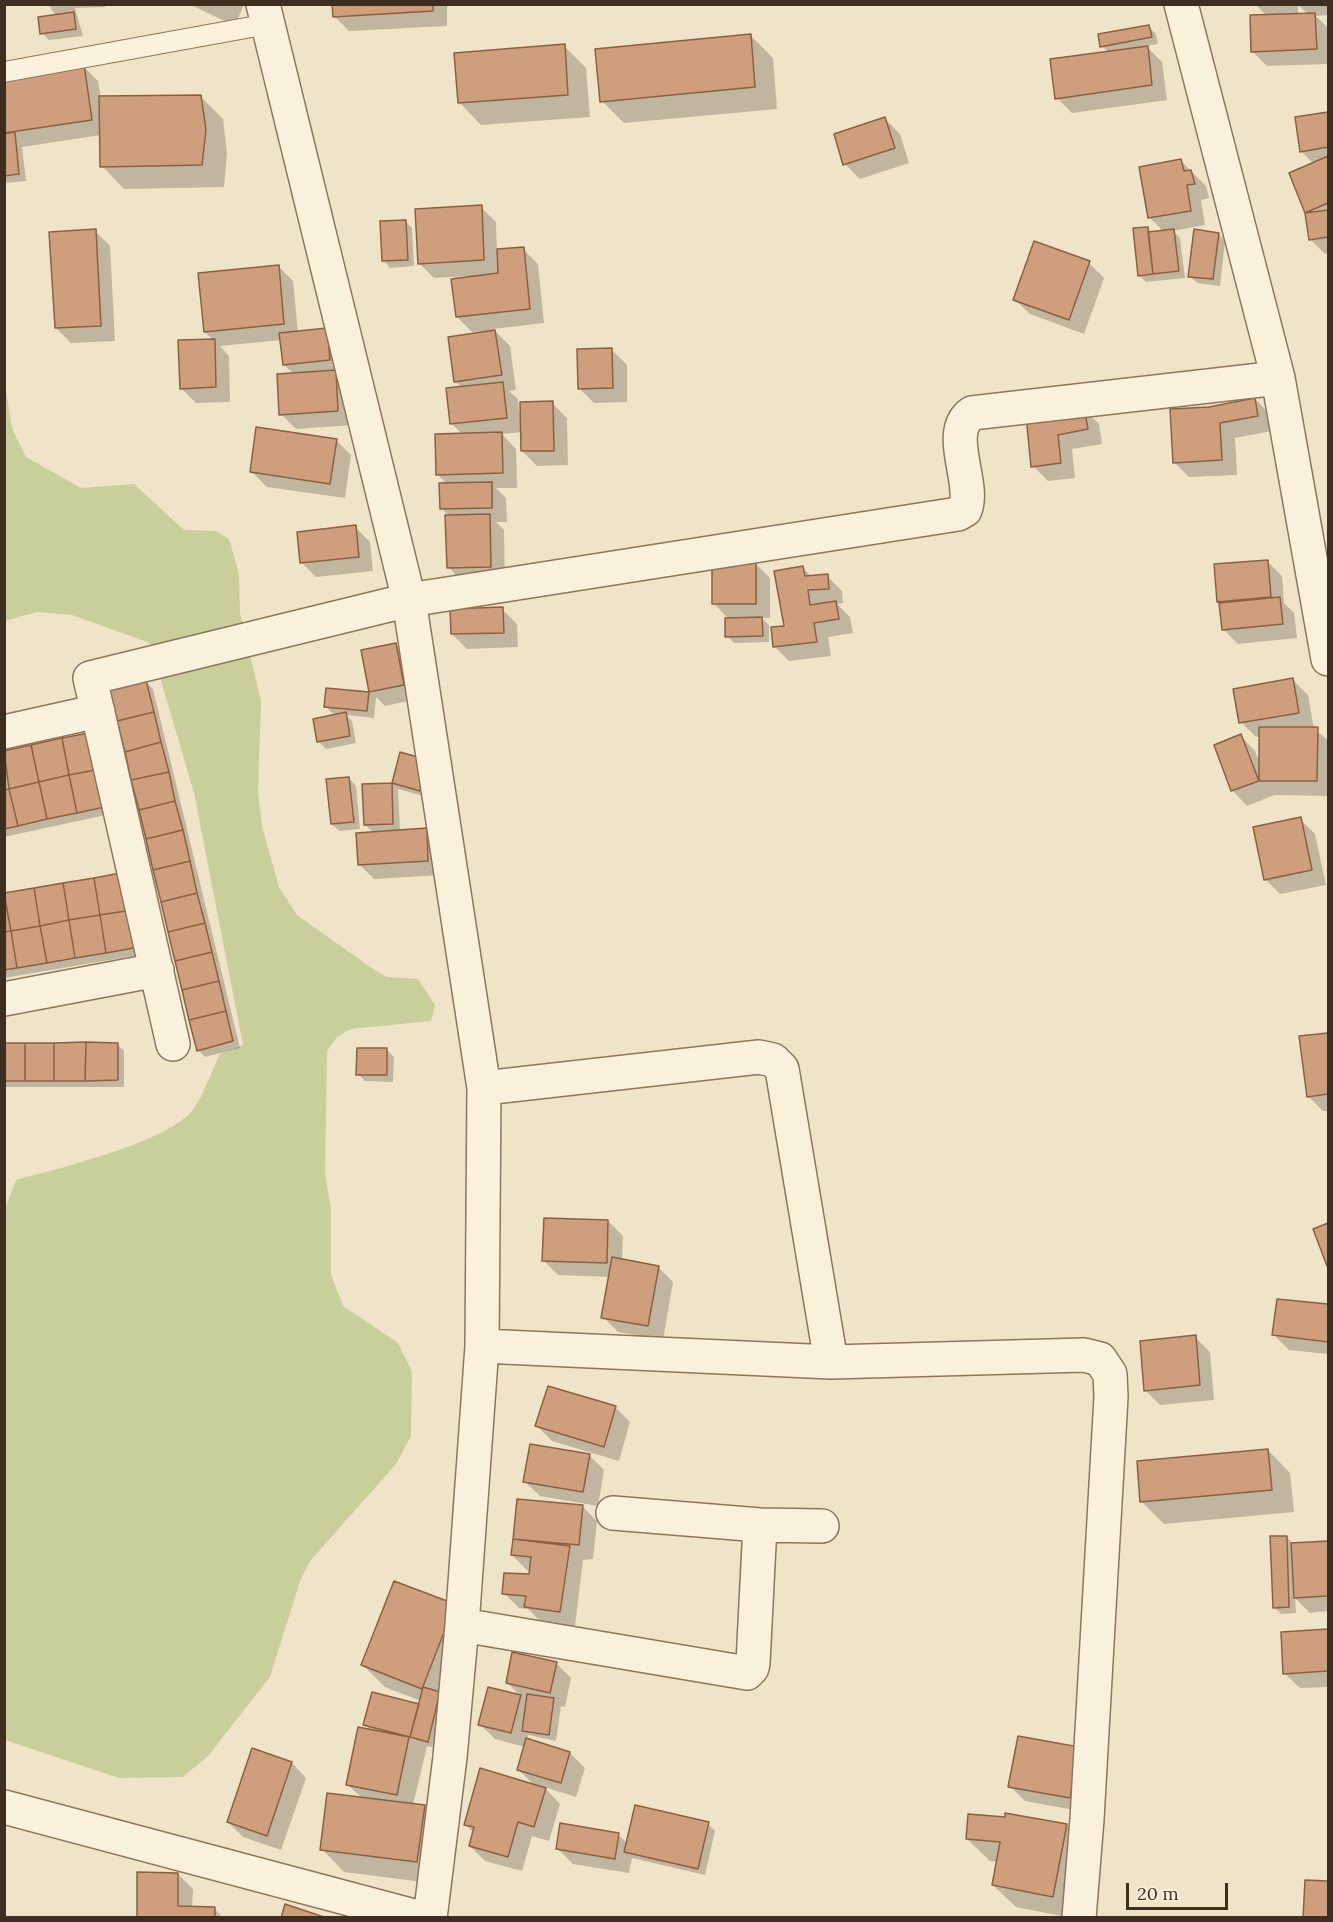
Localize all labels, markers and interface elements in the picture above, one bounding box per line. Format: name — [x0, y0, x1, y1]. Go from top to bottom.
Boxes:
scale bar — [1129, 1871, 1231, 1909]
text: 20 m — [1137, 1882, 1179, 1905]

